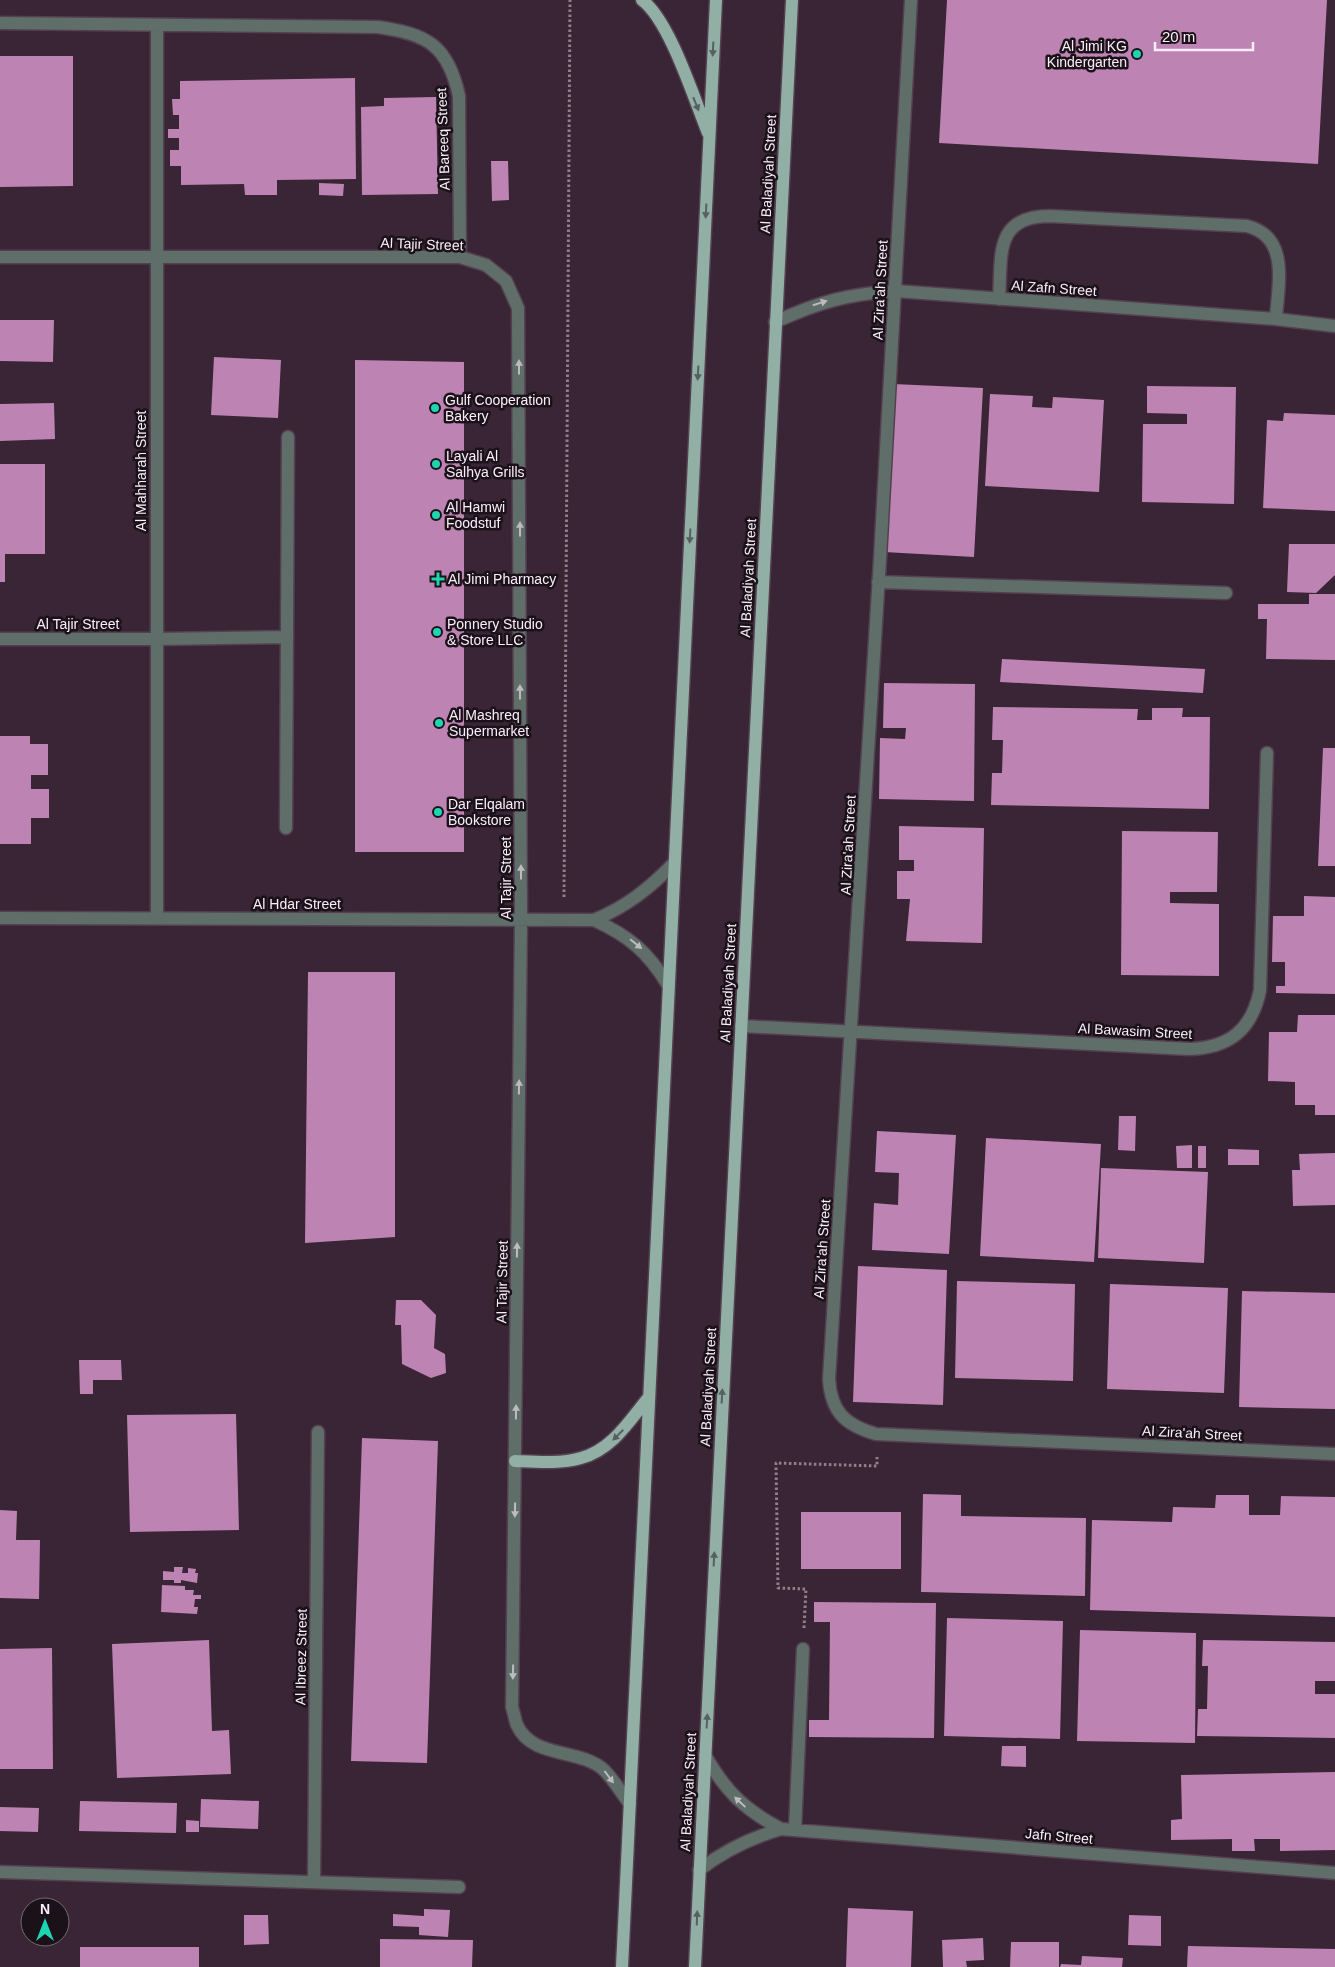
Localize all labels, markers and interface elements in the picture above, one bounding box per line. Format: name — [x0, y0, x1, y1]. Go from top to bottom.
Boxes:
scale bar — [1155, 20, 1252, 52]
text: 20 m — [1162, 28, 1195, 45]
place label: Al Jimi KG Kindergarten — [1047, 38, 1127, 70]
one-way arrow — [709, 41, 717, 57]
marker: Al Jimi KG Kindergarten — [1131, 48, 1143, 60]
street label: Al Bareeq Street — [433, 87, 453, 191]
one-way arrow — [693, 97, 701, 112]
street label: Al Baladiyah Street — [757, 114, 779, 234]
one-way arrow — [701, 203, 709, 219]
street label: Al Tajir Street — [380, 235, 464, 253]
street label: Al Zira'ah Street — [869, 240, 891, 340]
street label: Al Zafn Street — [1011, 277, 1097, 299]
one-way arrow — [813, 299, 828, 307]
one-way arrow — [515, 358, 523, 374]
one-way arrow — [693, 366, 701, 382]
place label: Gulf Cooperation Bakery — [445, 392, 551, 424]
marker: Gulf Cooperation Bakery — [429, 402, 441, 414]
street label: Al Mahharah Street — [133, 411, 149, 531]
place label: Layali Al Salhya Grills — [446, 448, 525, 480]
marker: Layali Al Salhya Grills — [430, 458, 442, 470]
place label: Al Hamwi Foodstuf — [446, 499, 505, 531]
marker: Al Hamwi Foodstuf — [430, 509, 442, 521]
street label: Al Baladiyah Street — [737, 518, 759, 638]
one-way arrow — [516, 521, 524, 537]
one-way arrow — [686, 528, 694, 544]
place label: Al Jimi Pharmacy — [448, 571, 556, 587]
marker: Al Jimi Pharmacy — [432, 573, 444, 585]
street label: Al Tajir Street — [37, 616, 120, 632]
place label: Ponnery Studio & Store LLC — [447, 616, 543, 648]
marker: Ponnery Studio & Store LLC — [431, 626, 443, 638]
one-way arrow — [516, 683, 524, 699]
place label: Al Mashreq Supermarket — [449, 707, 529, 739]
marker: Al Mashreq Supermarket — [433, 717, 445, 729]
street label: Al Zira'ah Street — [837, 795, 859, 895]
place label: Dar Elqalam Bookstore — [448, 796, 525, 828]
marker: Dar Elqalam Bookstore — [432, 806, 444, 818]
street label: Al Tajir Street — [498, 836, 514, 920]
one-way arrow — [517, 863, 525, 879]
street label: Al Hdar Street — [253, 896, 341, 912]
street label: Al Baladiyah Street — [717, 923, 739, 1043]
one-way arrow — [629, 939, 642, 950]
street label: Al Bawasim Street — [1077, 1020, 1193, 1042]
one-way arrow — [515, 1079, 523, 1095]
street label: Al Zira'ah Street — [811, 1198, 833, 1299]
street label: Al Tajir Street — [493, 1240, 511, 1324]
one-way arrow — [514, 1241, 522, 1257]
street label: Al Baladiyah Street — [697, 1327, 719, 1447]
one-way arrow — [719, 1388, 727, 1404]
one-way arrow — [512, 1404, 520, 1420]
street label: Al Zira'ah Street — [1142, 1422, 1242, 1444]
one-way arrow — [612, 1428, 624, 1440]
one-way arrow — [510, 1502, 518, 1518]
one-way arrow — [710, 1550, 718, 1566]
street label: Al Ibreez Street — [292, 1609, 310, 1705]
one-way arrow — [509, 1664, 517, 1680]
one-way arrow — [703, 1713, 711, 1729]
street label: Al Baladiyah Street — [677, 1732, 699, 1852]
one-way arrow — [604, 1770, 614, 1784]
one-way arrow — [735, 1796, 747, 1808]
street label: Jafn Street — [1025, 1825, 1094, 1847]
north arrow — [20, 1897, 70, 1947]
text: N — [40, 1901, 50, 1917]
one-way arrow — [694, 1910, 702, 1926]

